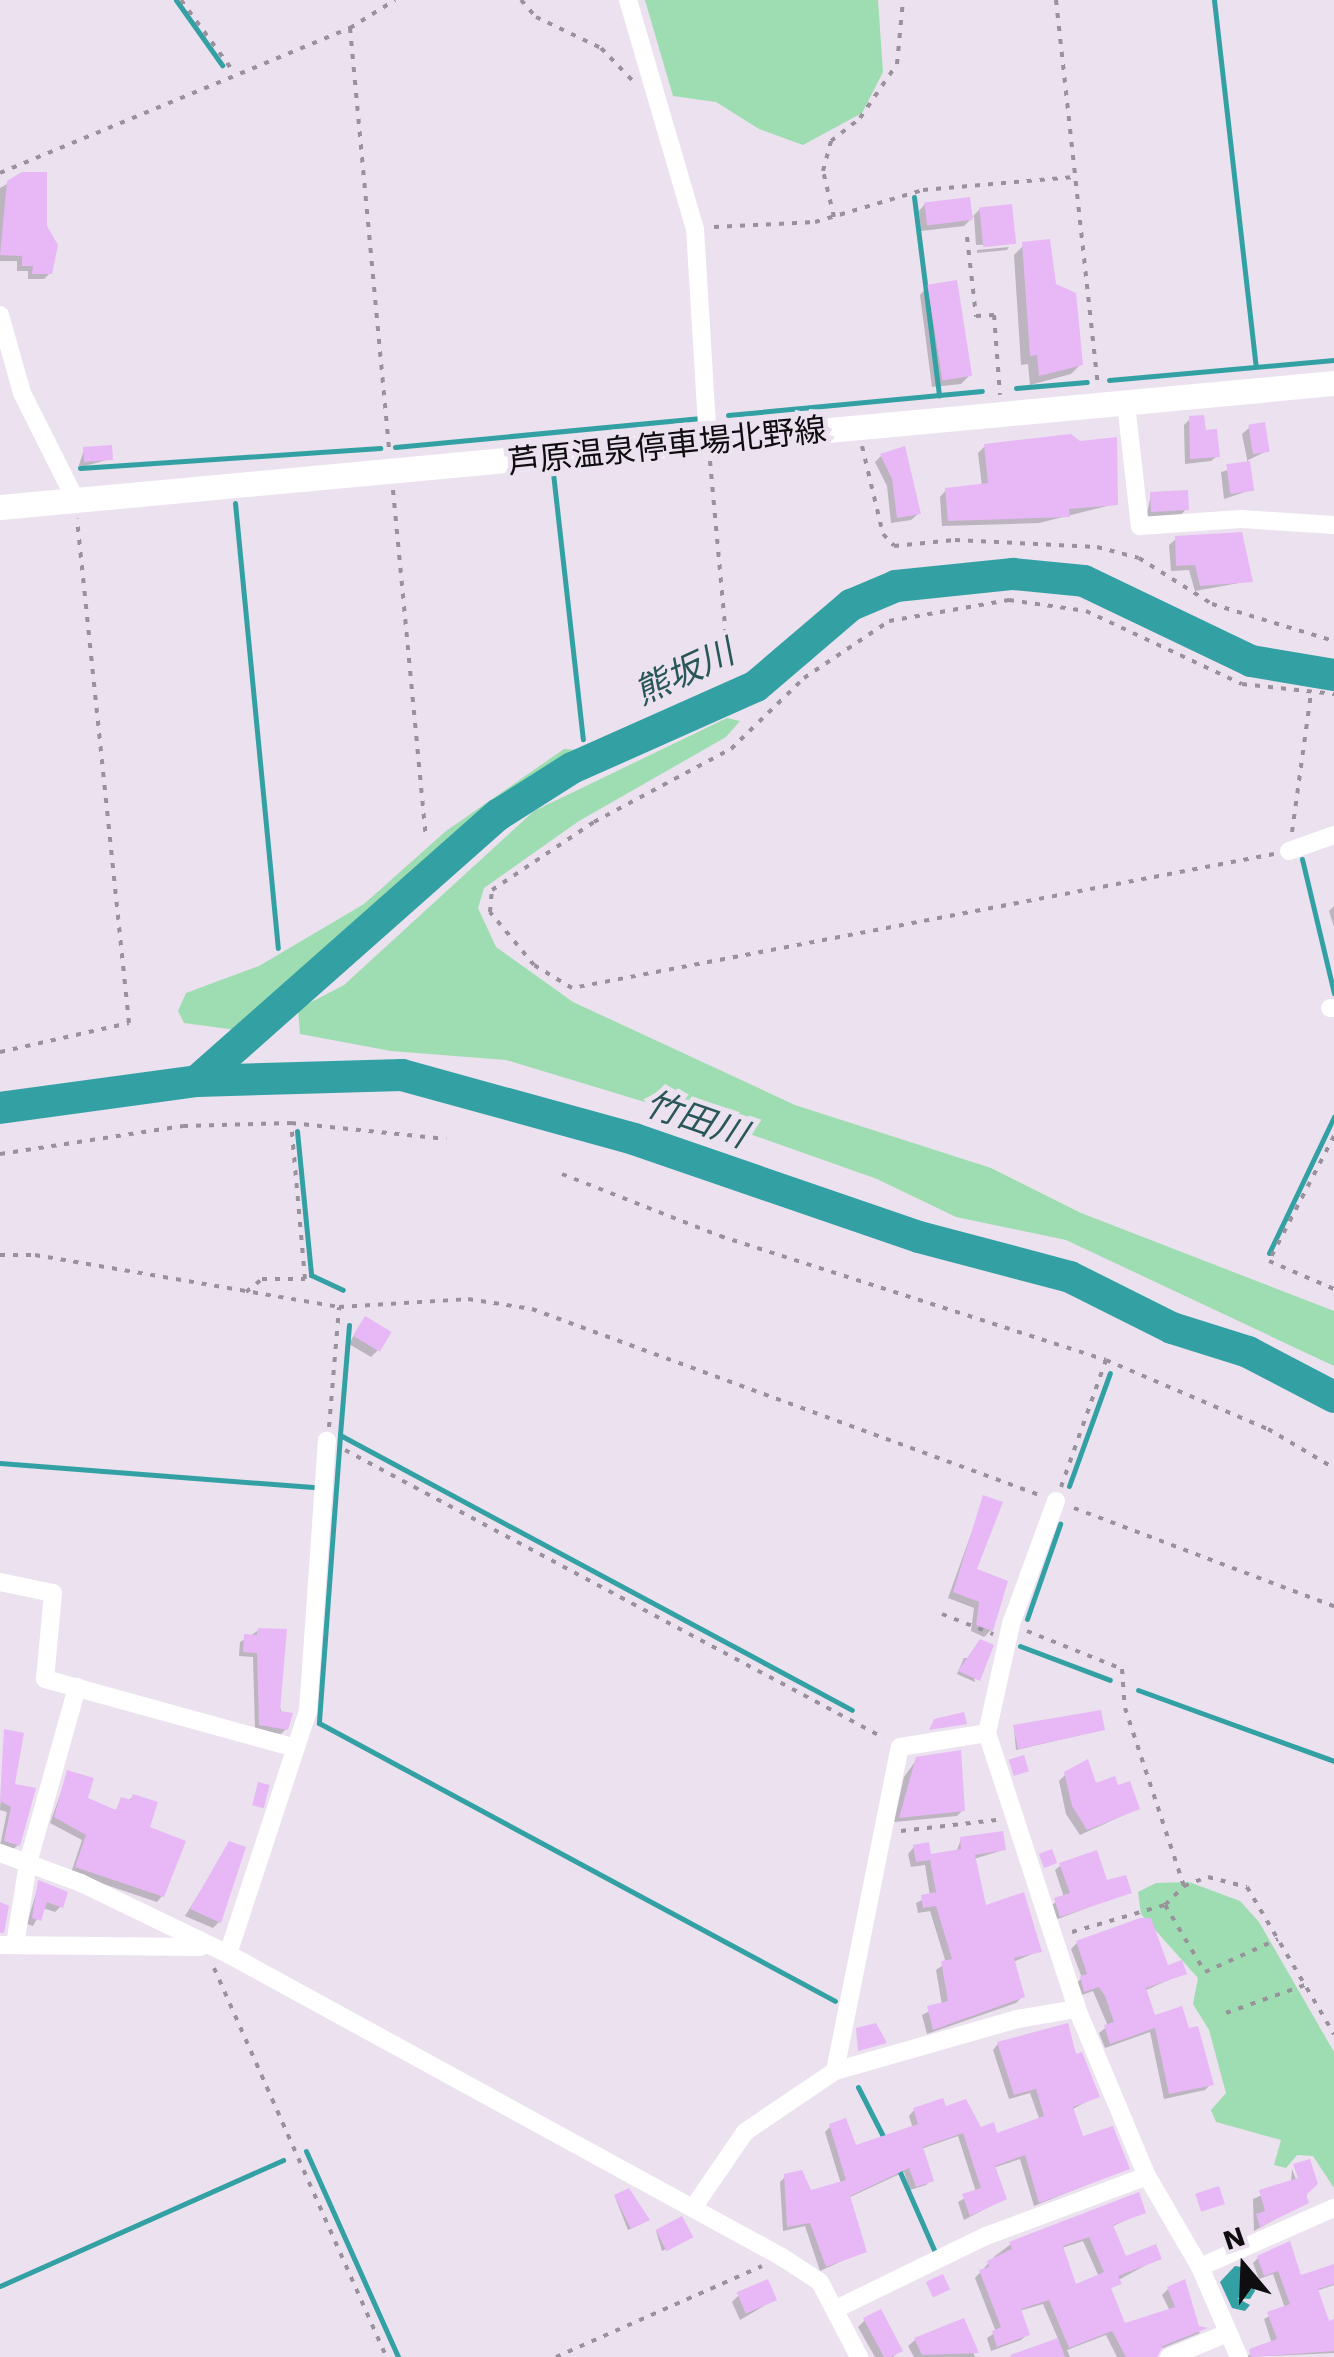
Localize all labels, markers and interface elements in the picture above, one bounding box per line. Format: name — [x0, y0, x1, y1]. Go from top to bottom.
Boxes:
street label: 芦原温泉停車場北野線 — [506, 410, 828, 482]
water label: 熊坂川 — [628, 631, 740, 713]
water label: 竹田川 — [640, 1082, 752, 1156]
north arrow — [1194, 2217, 1294, 2317]
text: N — [1219, 2219, 1249, 2257]

